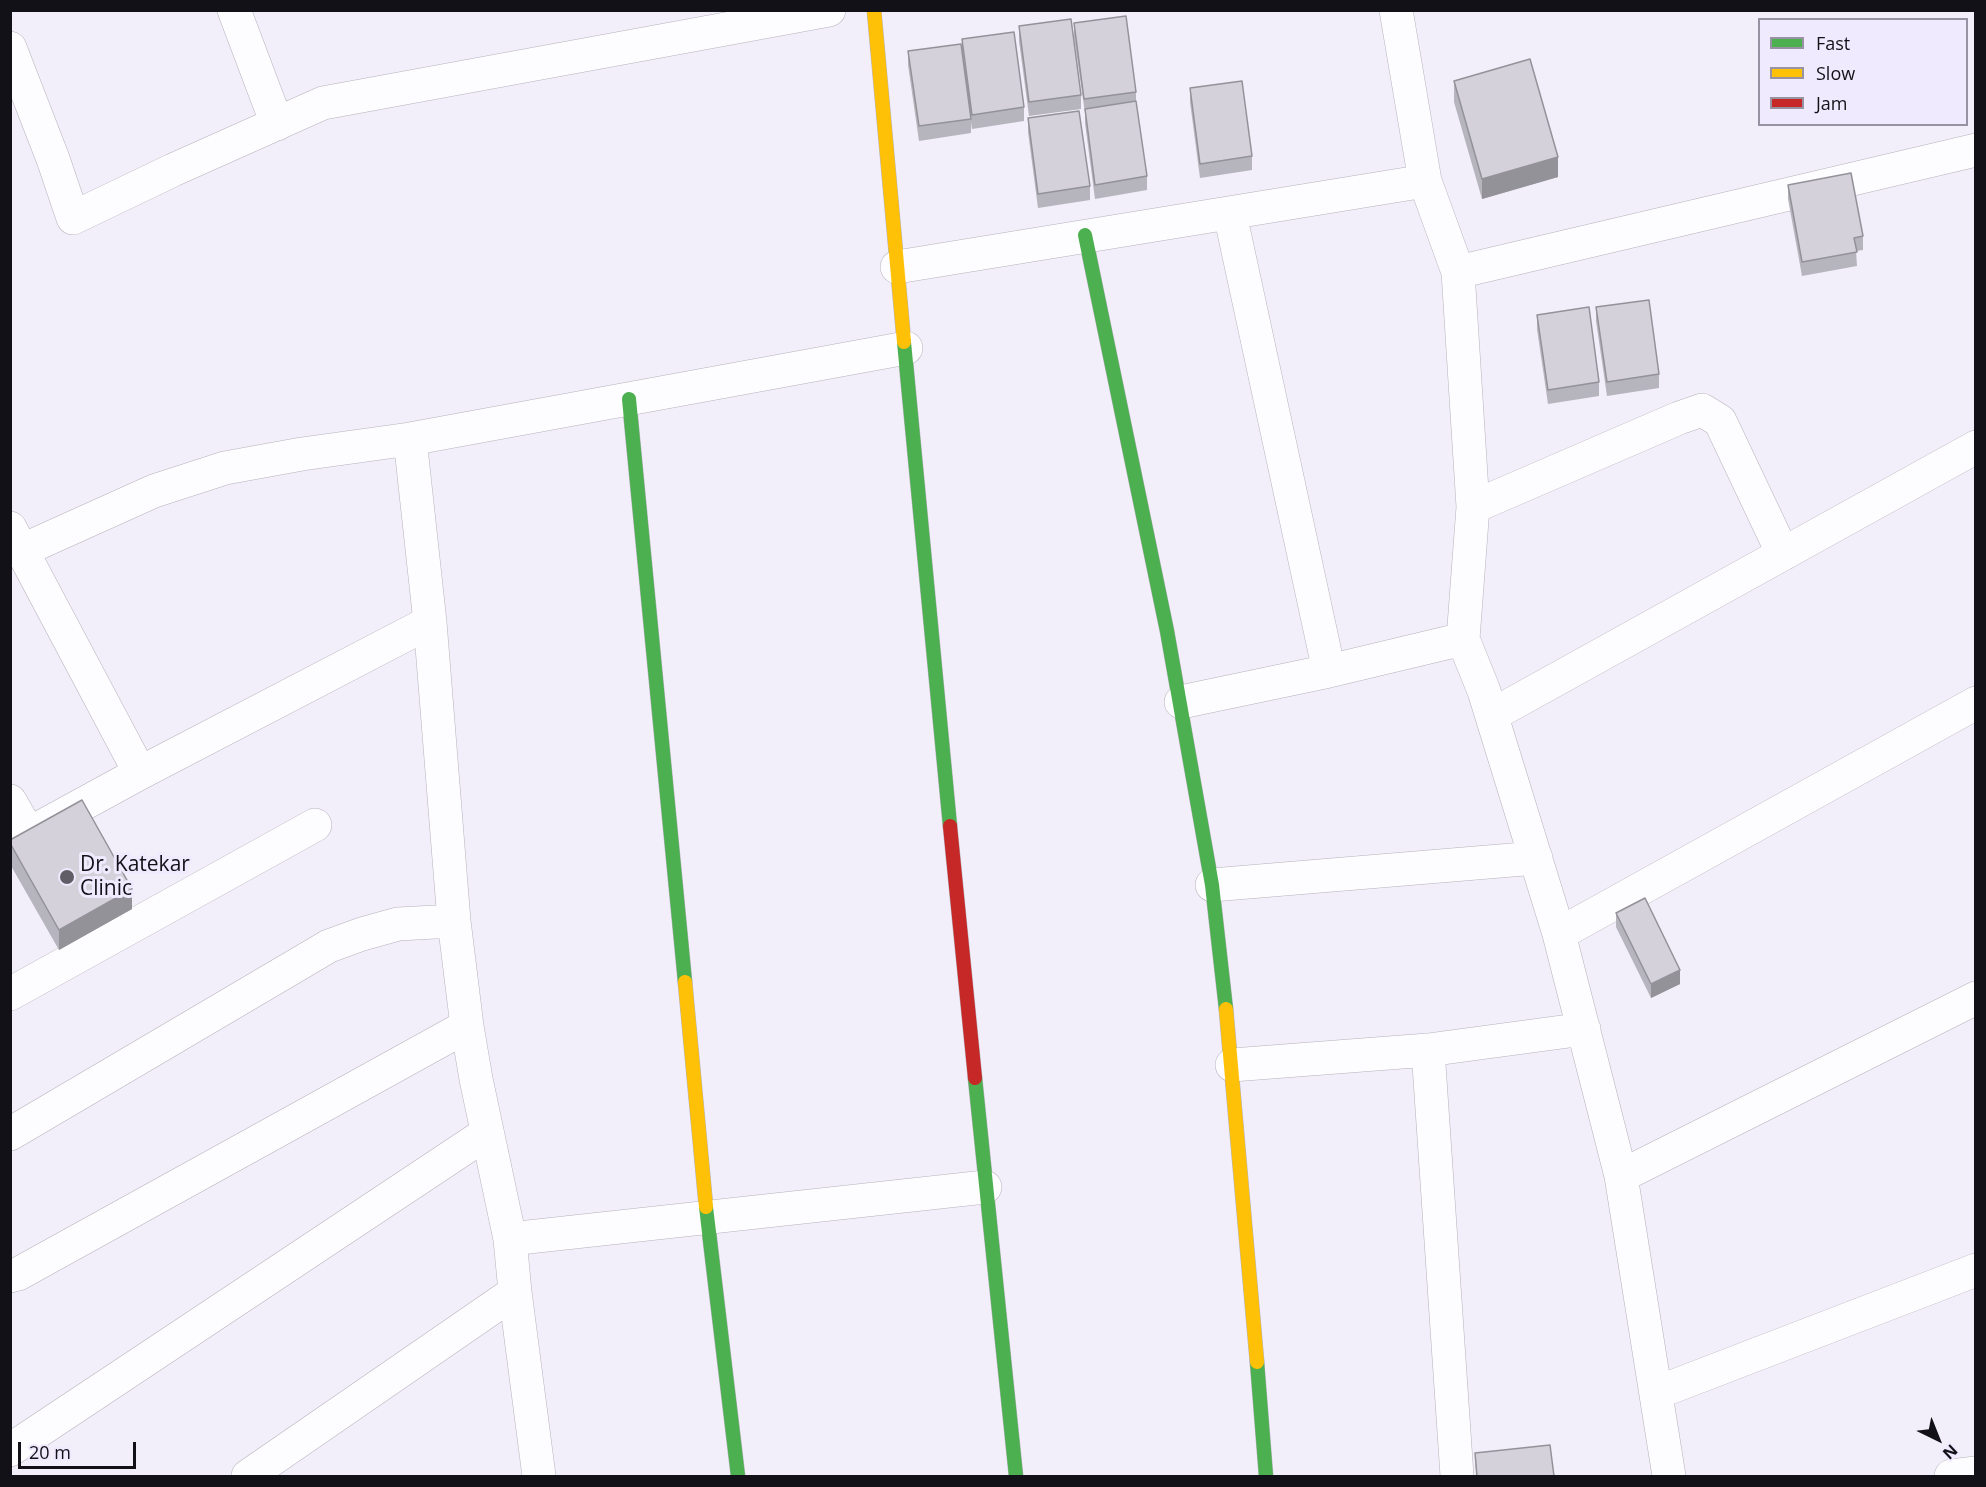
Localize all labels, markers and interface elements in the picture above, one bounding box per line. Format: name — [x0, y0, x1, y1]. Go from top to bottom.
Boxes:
legend — [1758, 18, 1968, 126]
text: Fast — [1816, 31, 1850, 55]
text: Slow — [1816, 61, 1855, 85]
text: Jam — [1816, 91, 1848, 115]
place label: Dr. Katekar Clinic — [80, 852, 190, 902]
marker: Dr. Katekar Clinic — [58, 868, 76, 886]
north arrow — [1908, 1409, 1968, 1469]
scale bar — [21, 1430, 140, 1468]
text: 20 m — [29, 1440, 71, 1464]
text: N — [1938, 1440, 1963, 1465]

